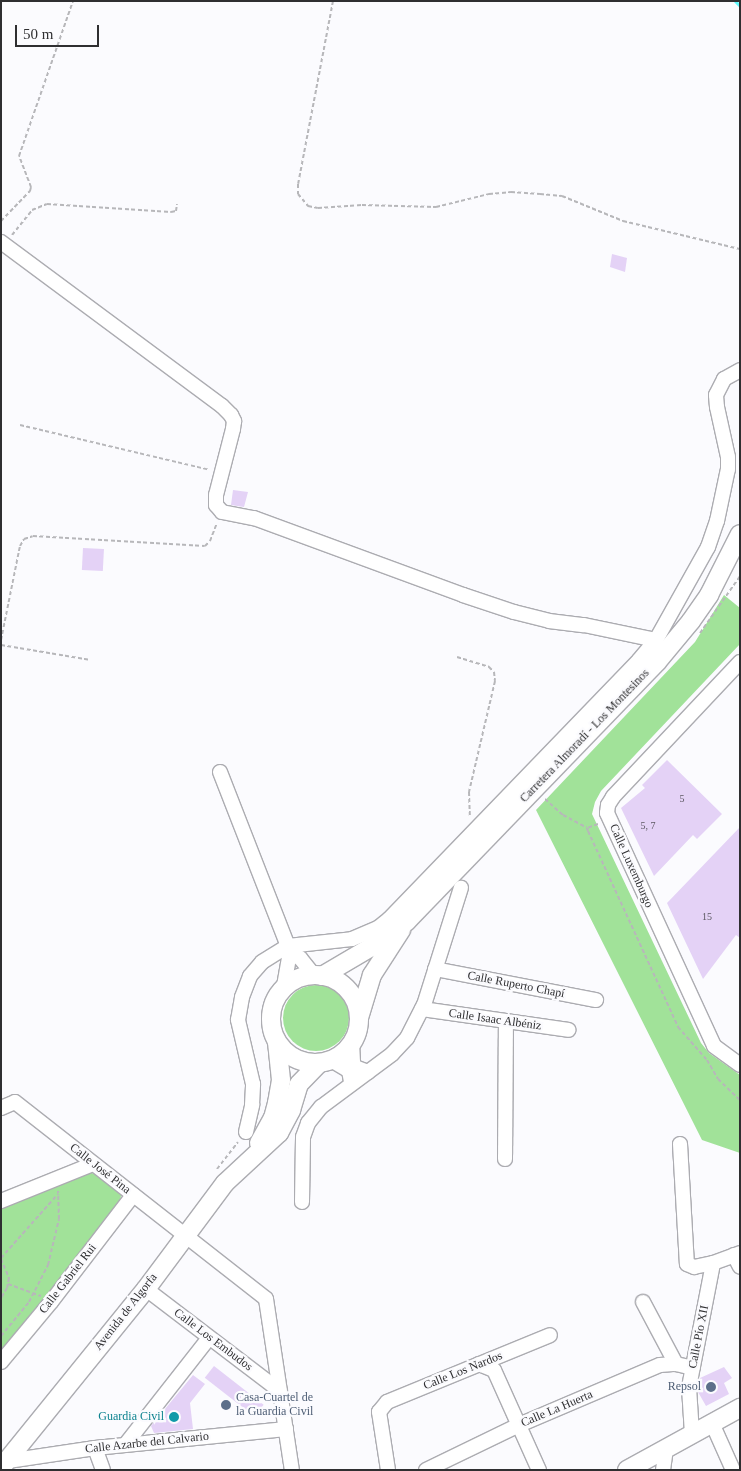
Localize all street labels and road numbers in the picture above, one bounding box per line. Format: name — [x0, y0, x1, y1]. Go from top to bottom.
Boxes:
street label: Carretera Almoradí - Los Montesinos — [517, 666, 653, 806]
street label: Calle Luxemburgo — [606, 822, 656, 910]
street label: Calle Ruperto Chapí — [466, 969, 566, 1001]
street label: Calle Isaac Albéniz — [447, 1006, 543, 1034]
street label: Calle José Pina — [67, 1141, 133, 1197]
street label: Calle Gabriel Rui — [36, 1241, 100, 1317]
street label: Avenida de Algorfa — [91, 1270, 161, 1354]
street label: Calle Pío XII — [686, 1304, 712, 1370]
street label: Calle Los Embudos — [171, 1306, 255, 1374]
street label: Calle Los Nardos — [421, 1349, 505, 1393]
street label: Calle La Huerta — [519, 1387, 595, 1431]
street label: Calle Azarbe del Calvario — [84, 1429, 210, 1457]

